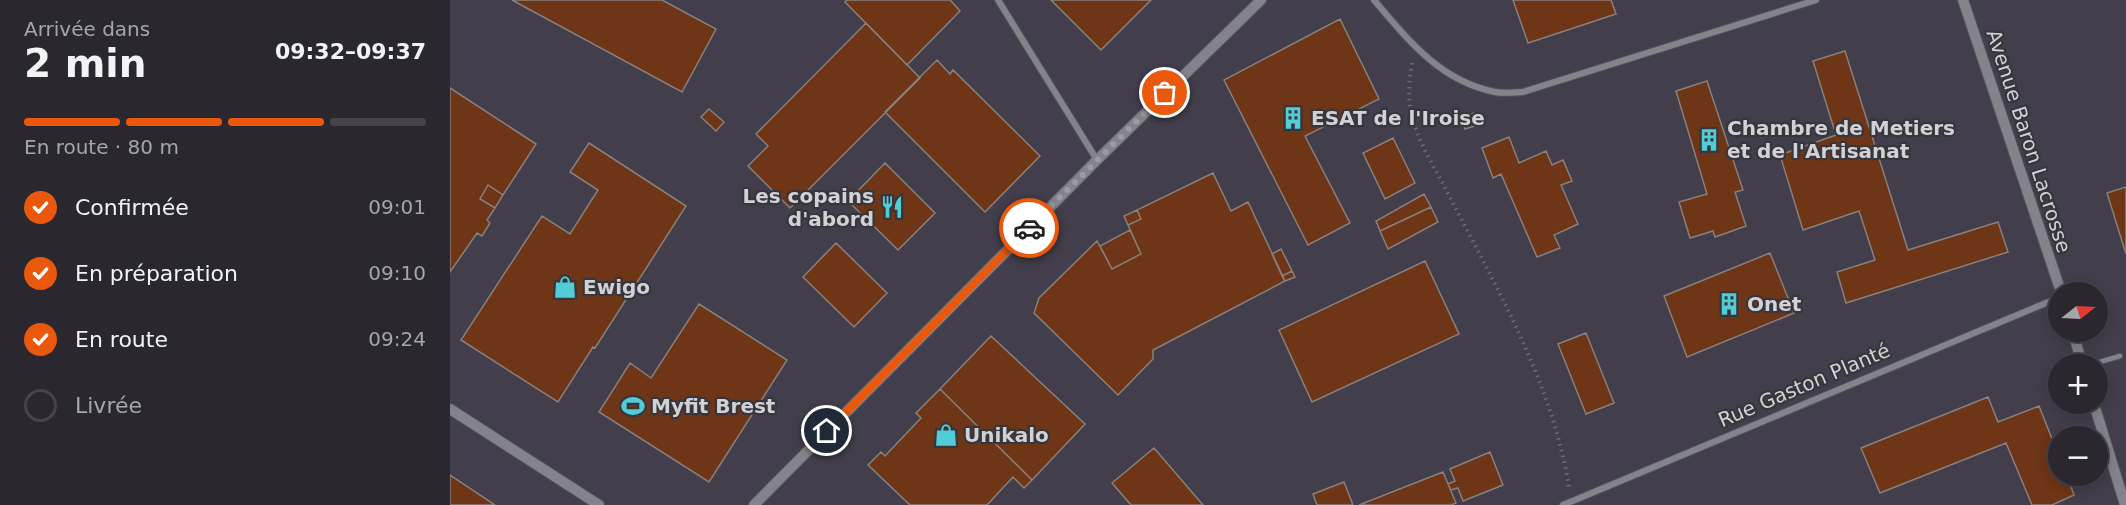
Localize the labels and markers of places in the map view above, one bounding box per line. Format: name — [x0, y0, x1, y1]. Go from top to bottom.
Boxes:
pin — [1139, 67, 1190, 118]
building icon: ESAT de l'Iroise — [1280, 105, 1306, 131]
place label: ESAT de l'Iroise — [1311, 106, 1485, 130]
place label: Chambre de Metiers et de l'Artisanat — [1727, 116, 1955, 163]
building icon: Chambre de Metiers et de l'Artisanat — [1696, 127, 1722, 153]
place label: Les copains d'abord — [742, 184, 874, 231]
restaurant icon: Les copains d'abord — [879, 194, 905, 220]
shop icon: Ewigo — [552, 274, 578, 300]
place label: Ewigo — [583, 275, 650, 299]
building icon: Onet — [1716, 291, 1742, 317]
place label: Onet — [1747, 292, 1802, 316]
sports icon: Myfit Brest — [620, 393, 646, 419]
place label: Myfit Brest — [651, 394, 776, 418]
pin — [801, 405, 852, 456]
shop icon: Unikalo — [933, 422, 959, 448]
place label: Unikalo — [964, 423, 1049, 447]

